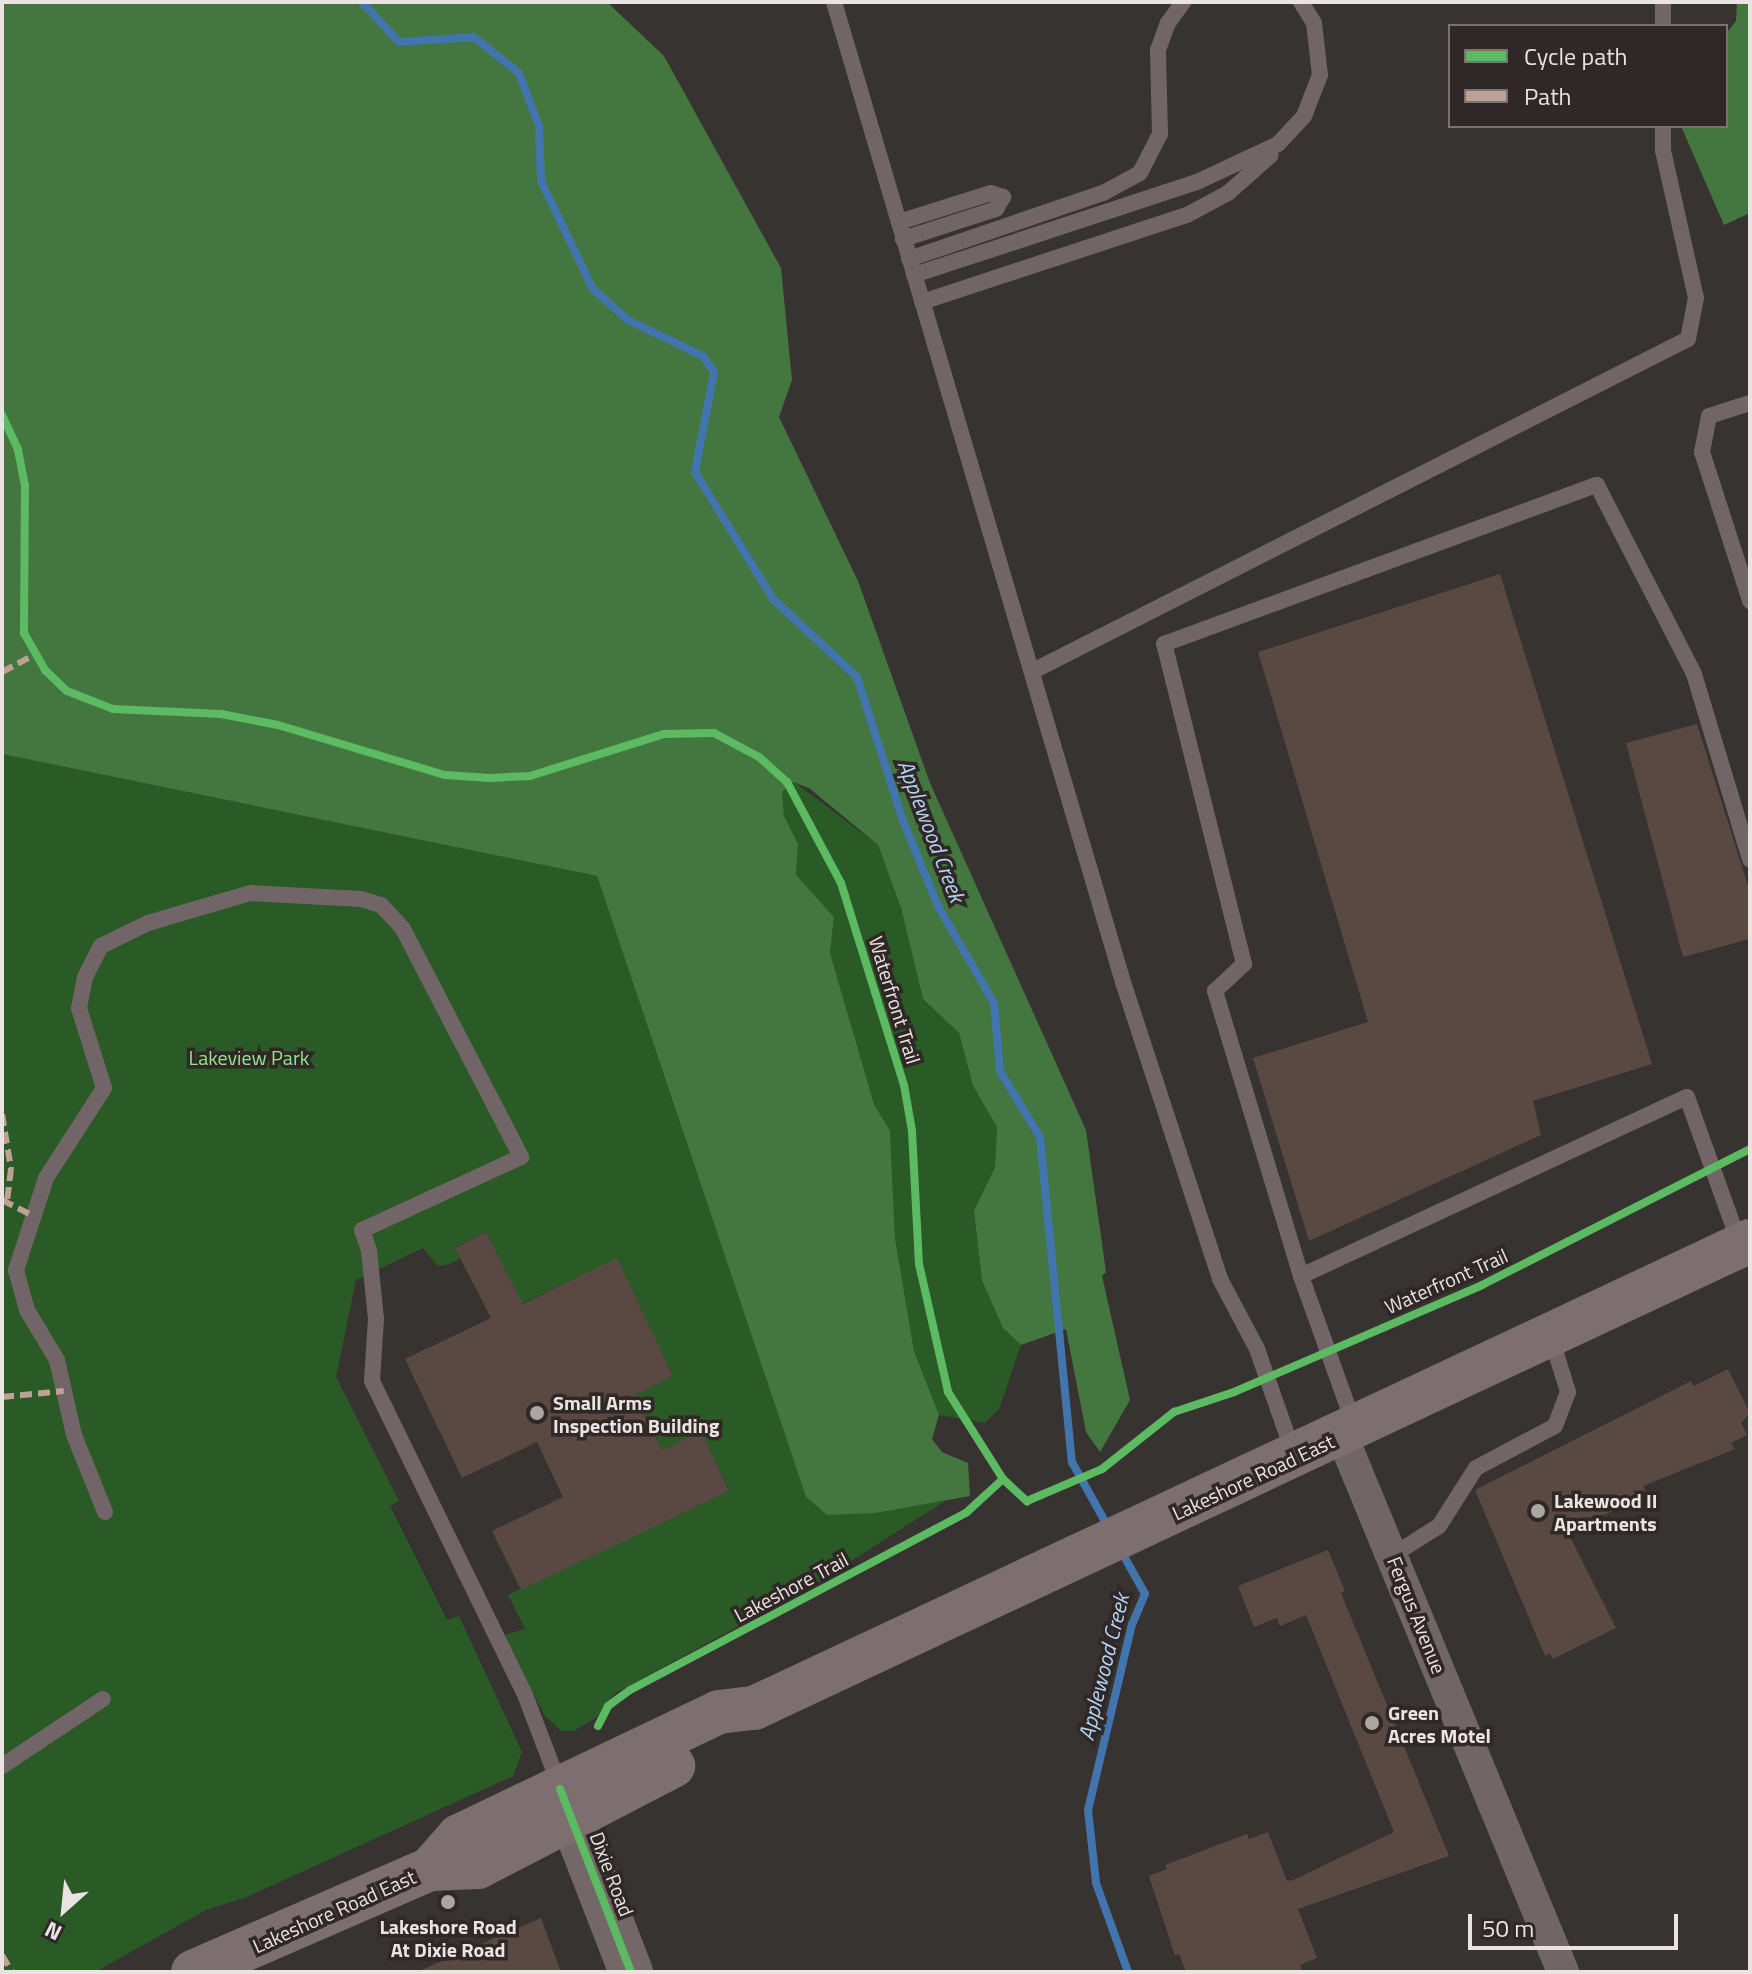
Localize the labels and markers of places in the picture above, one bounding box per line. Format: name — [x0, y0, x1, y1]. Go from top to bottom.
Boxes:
place label: Small Arms Inspection Building — [553, 1390, 719, 1437]
marker: Small Arms Inspection Building — [528, 1404, 546, 1422]
place label: Lakewood II Apartments — [1554, 1488, 1658, 1535]
marker: Lakewood II Apartments — [1529, 1502, 1547, 1520]
place label: Green Acres Motel — [1388, 1700, 1491, 1747]
marker: Green Acres Motel — [1363, 1714, 1381, 1732]
marker: Lakeshore Road At Dixie Road — [439, 1893, 457, 1911]
place label: Lakeshore Road At Dixie Road — [379, 1914, 517, 1961]

